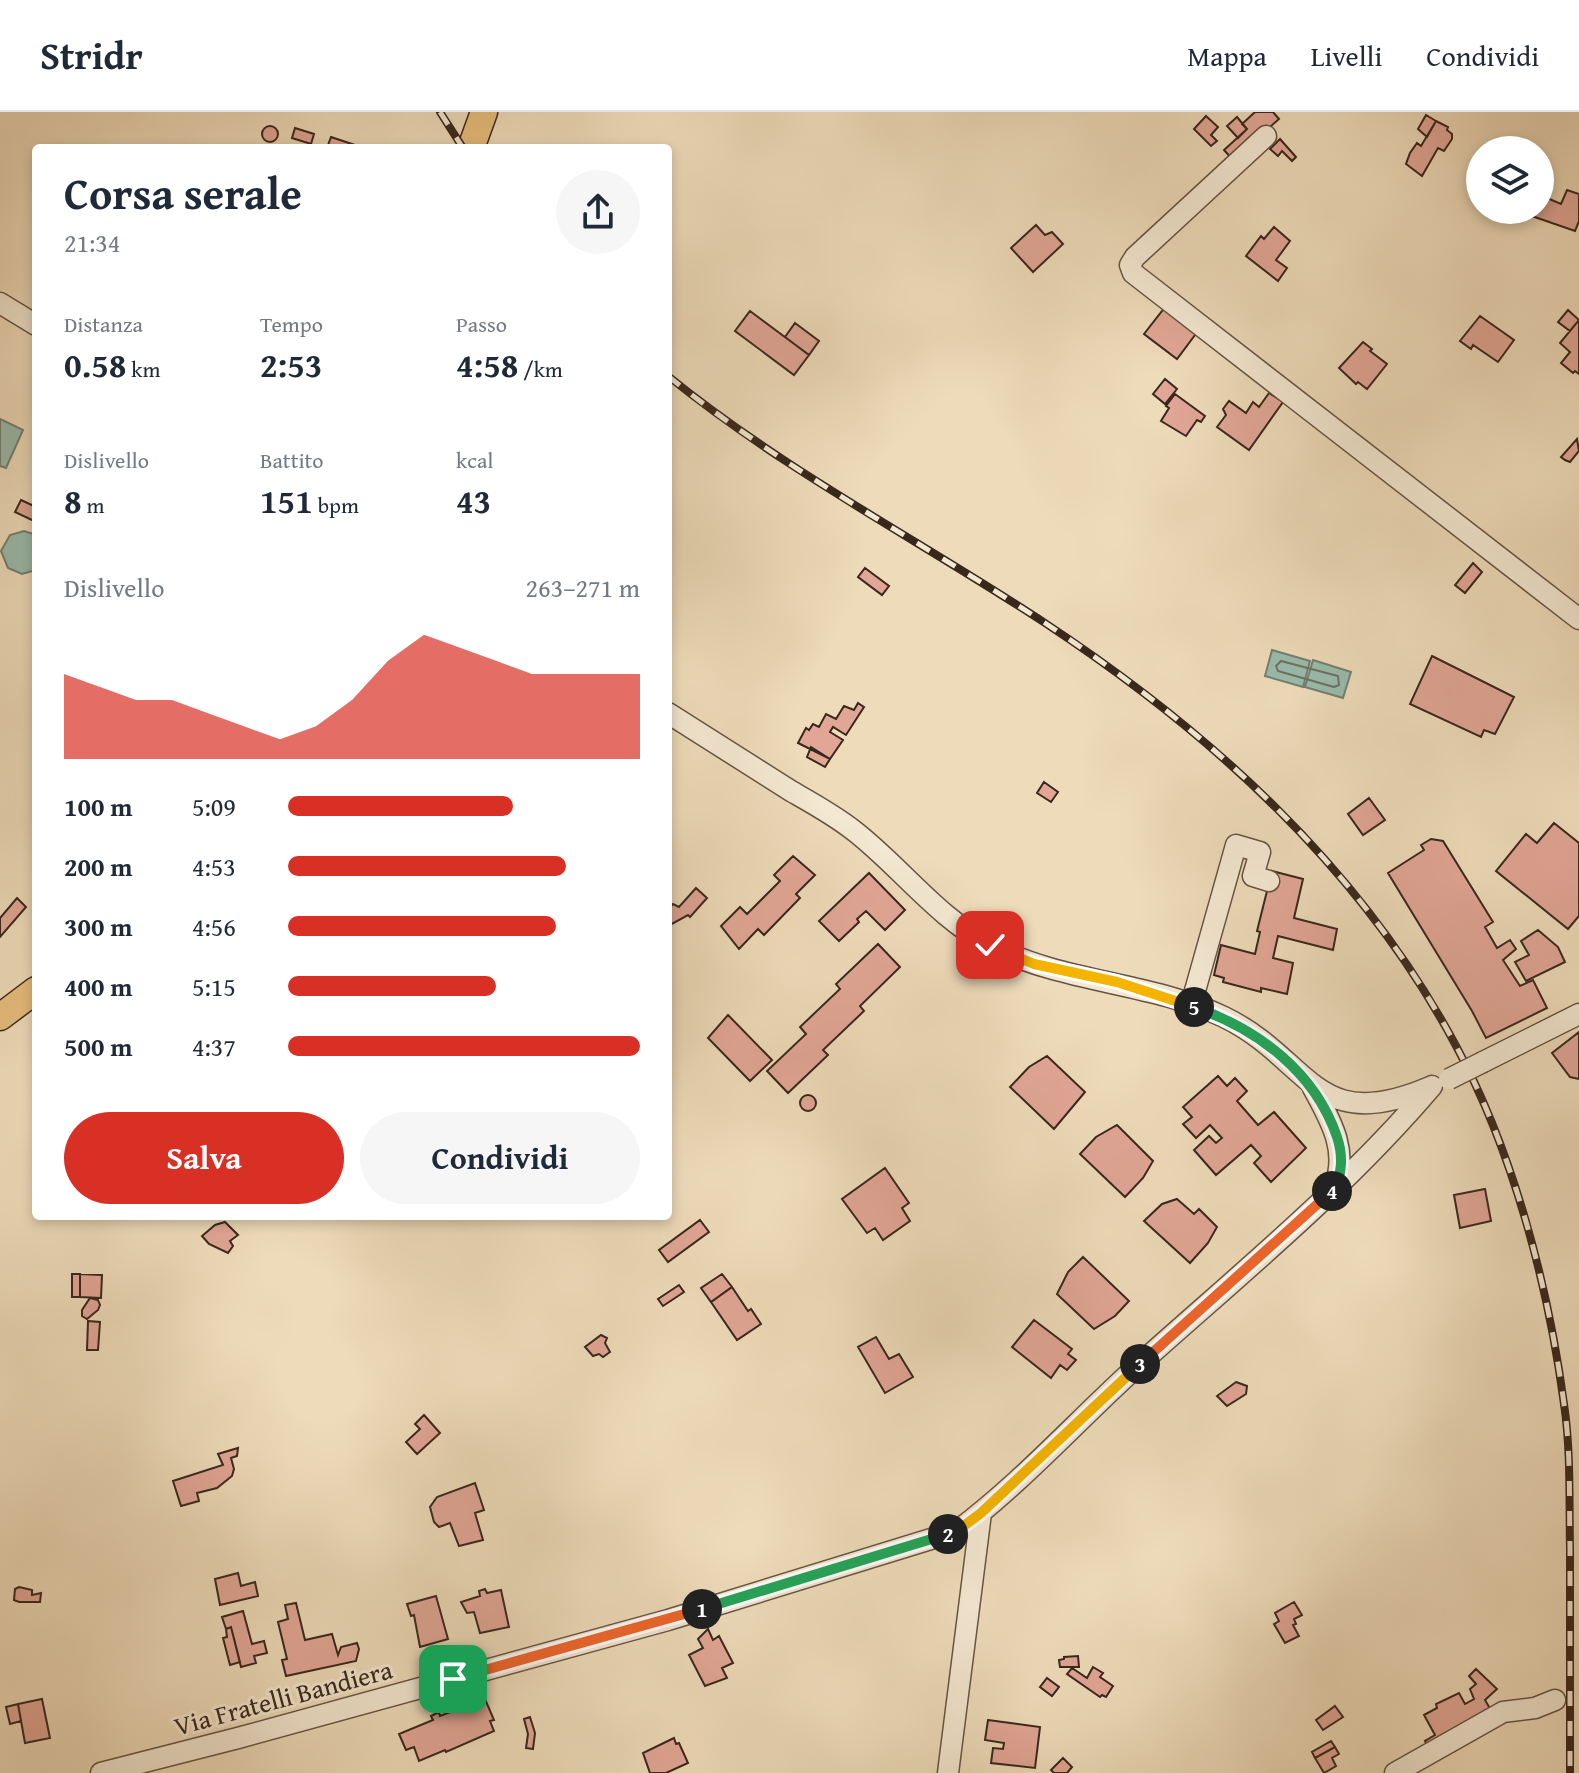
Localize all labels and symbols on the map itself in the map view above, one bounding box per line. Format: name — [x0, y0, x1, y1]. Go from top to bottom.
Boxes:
pin — [956, 911, 1024, 979]
pin: 5 — [1174, 987, 1214, 1027]
pin: 4 — [1312, 1171, 1352, 1211]
pin: 3 — [1120, 1344, 1160, 1384]
pin: 2 — [928, 1514, 968, 1554]
pin: 1 — [682, 1589, 722, 1629]
pin — [419, 1645, 487, 1713]
street label: Via Fratelli Bandiera — [169, 1649, 397, 1745]

